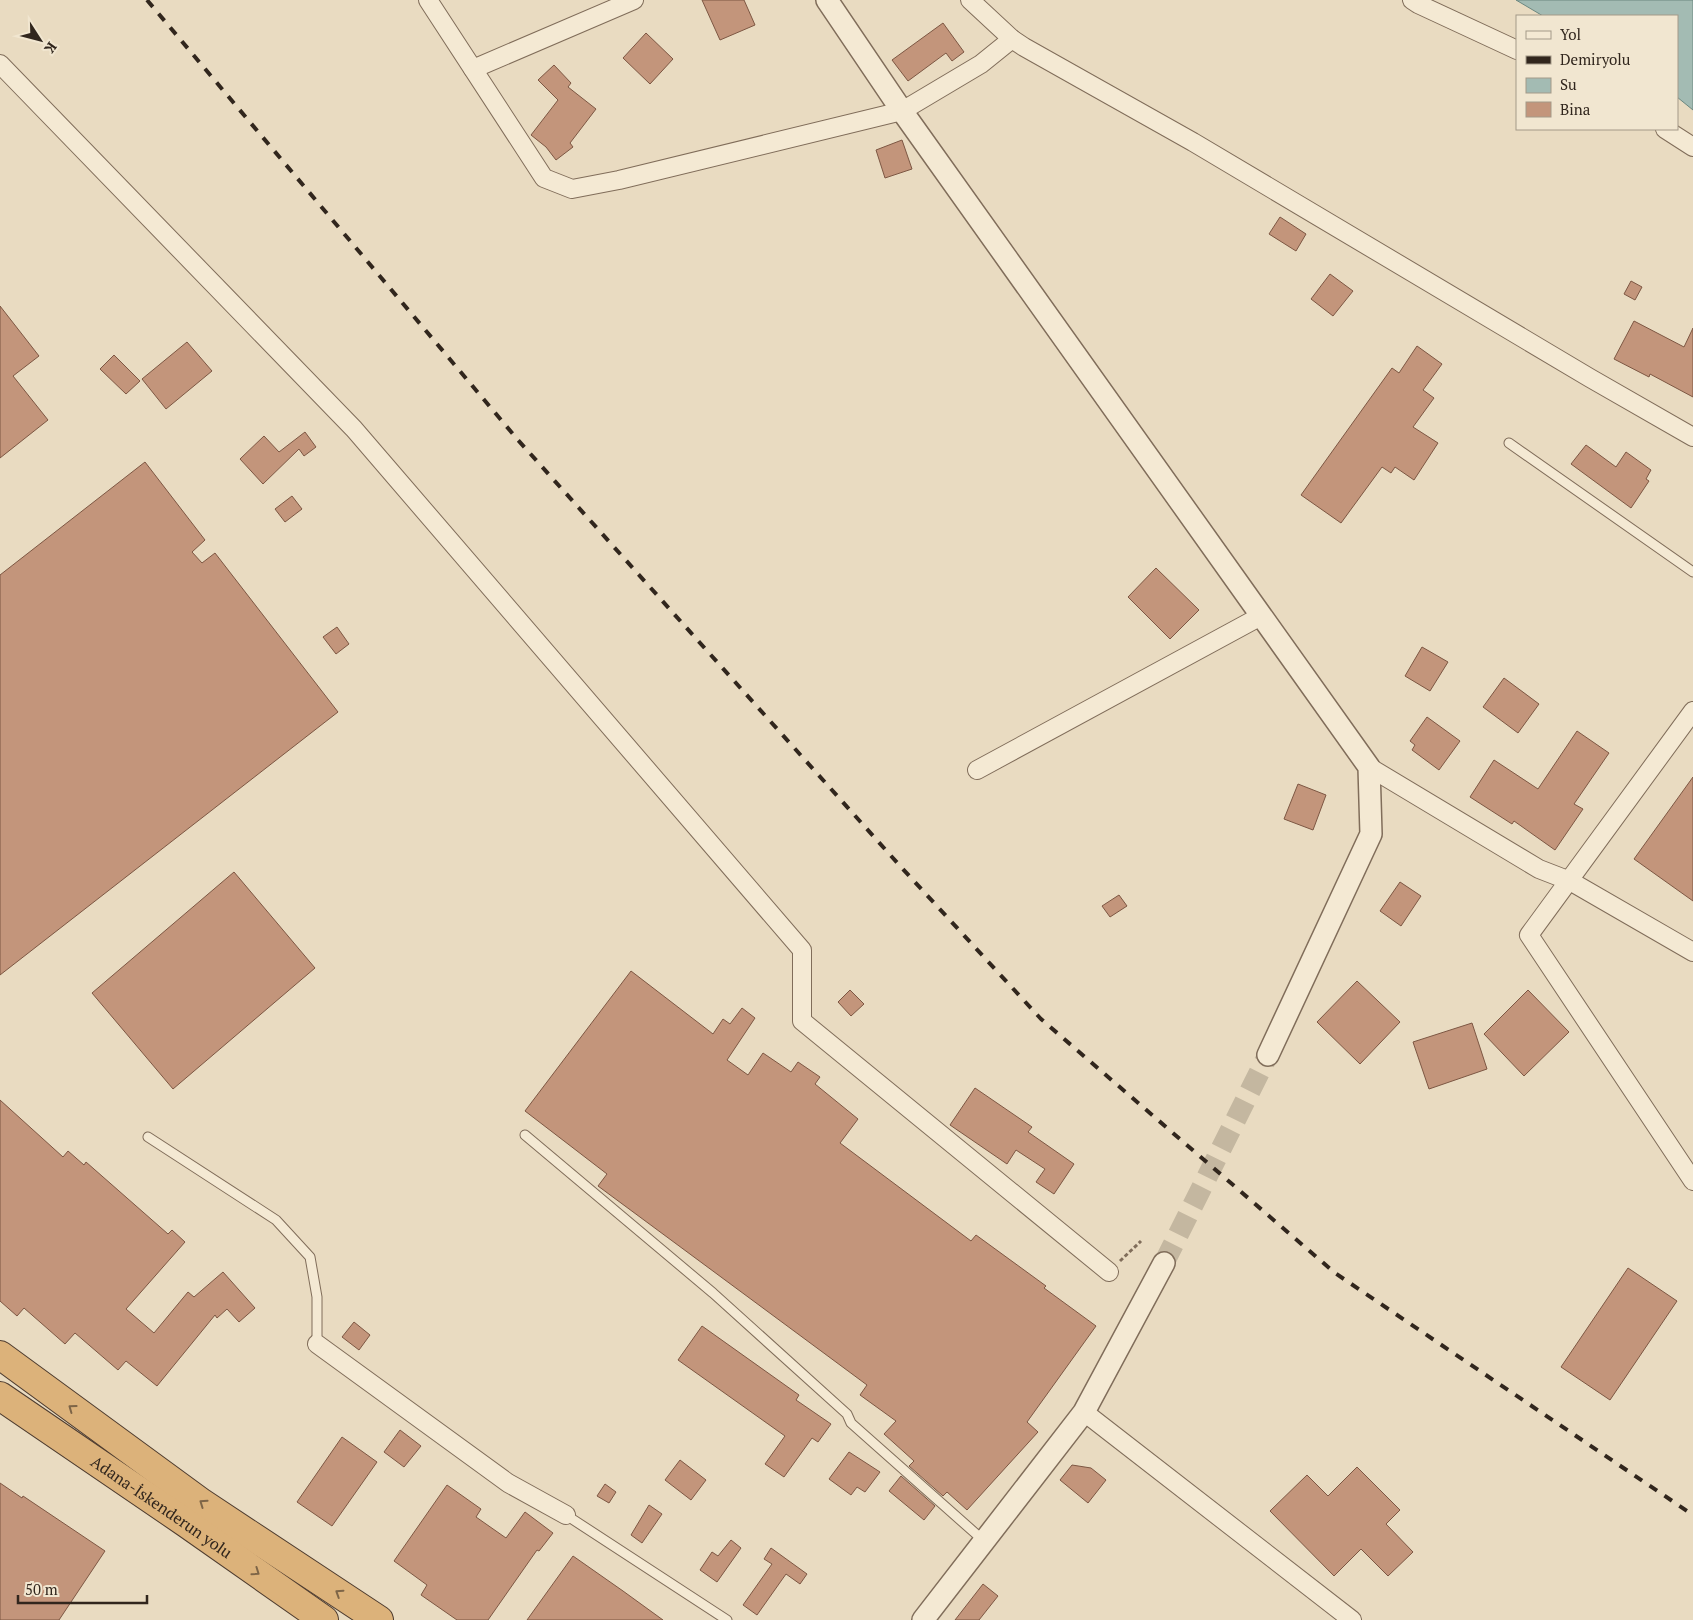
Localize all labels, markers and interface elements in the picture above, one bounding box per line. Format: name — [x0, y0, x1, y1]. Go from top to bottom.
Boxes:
north arrow — [15, 15, 65, 65]
legend — [1516, 15, 1678, 130]
text: Yol — [1560, 24, 1581, 44]
text: K — [40, 38, 62, 58]
text: Demiryolu — [1560, 49, 1631, 69]
text: Su — [1560, 74, 1577, 94]
text: Bina — [1560, 99, 1591, 119]
one-way arrow — [69, 1405, 78, 1413]
street label: Adana-İskenderun yolu — [87, 1450, 237, 1563]
one-way arrow — [199, 1500, 208, 1510]
one-way arrow — [250, 1566, 260, 1575]
scale bar — [18, 1572, 146, 1604]
text: 50 m — [25, 1579, 58, 1599]
one-way arrow — [335, 1590, 344, 1599]

